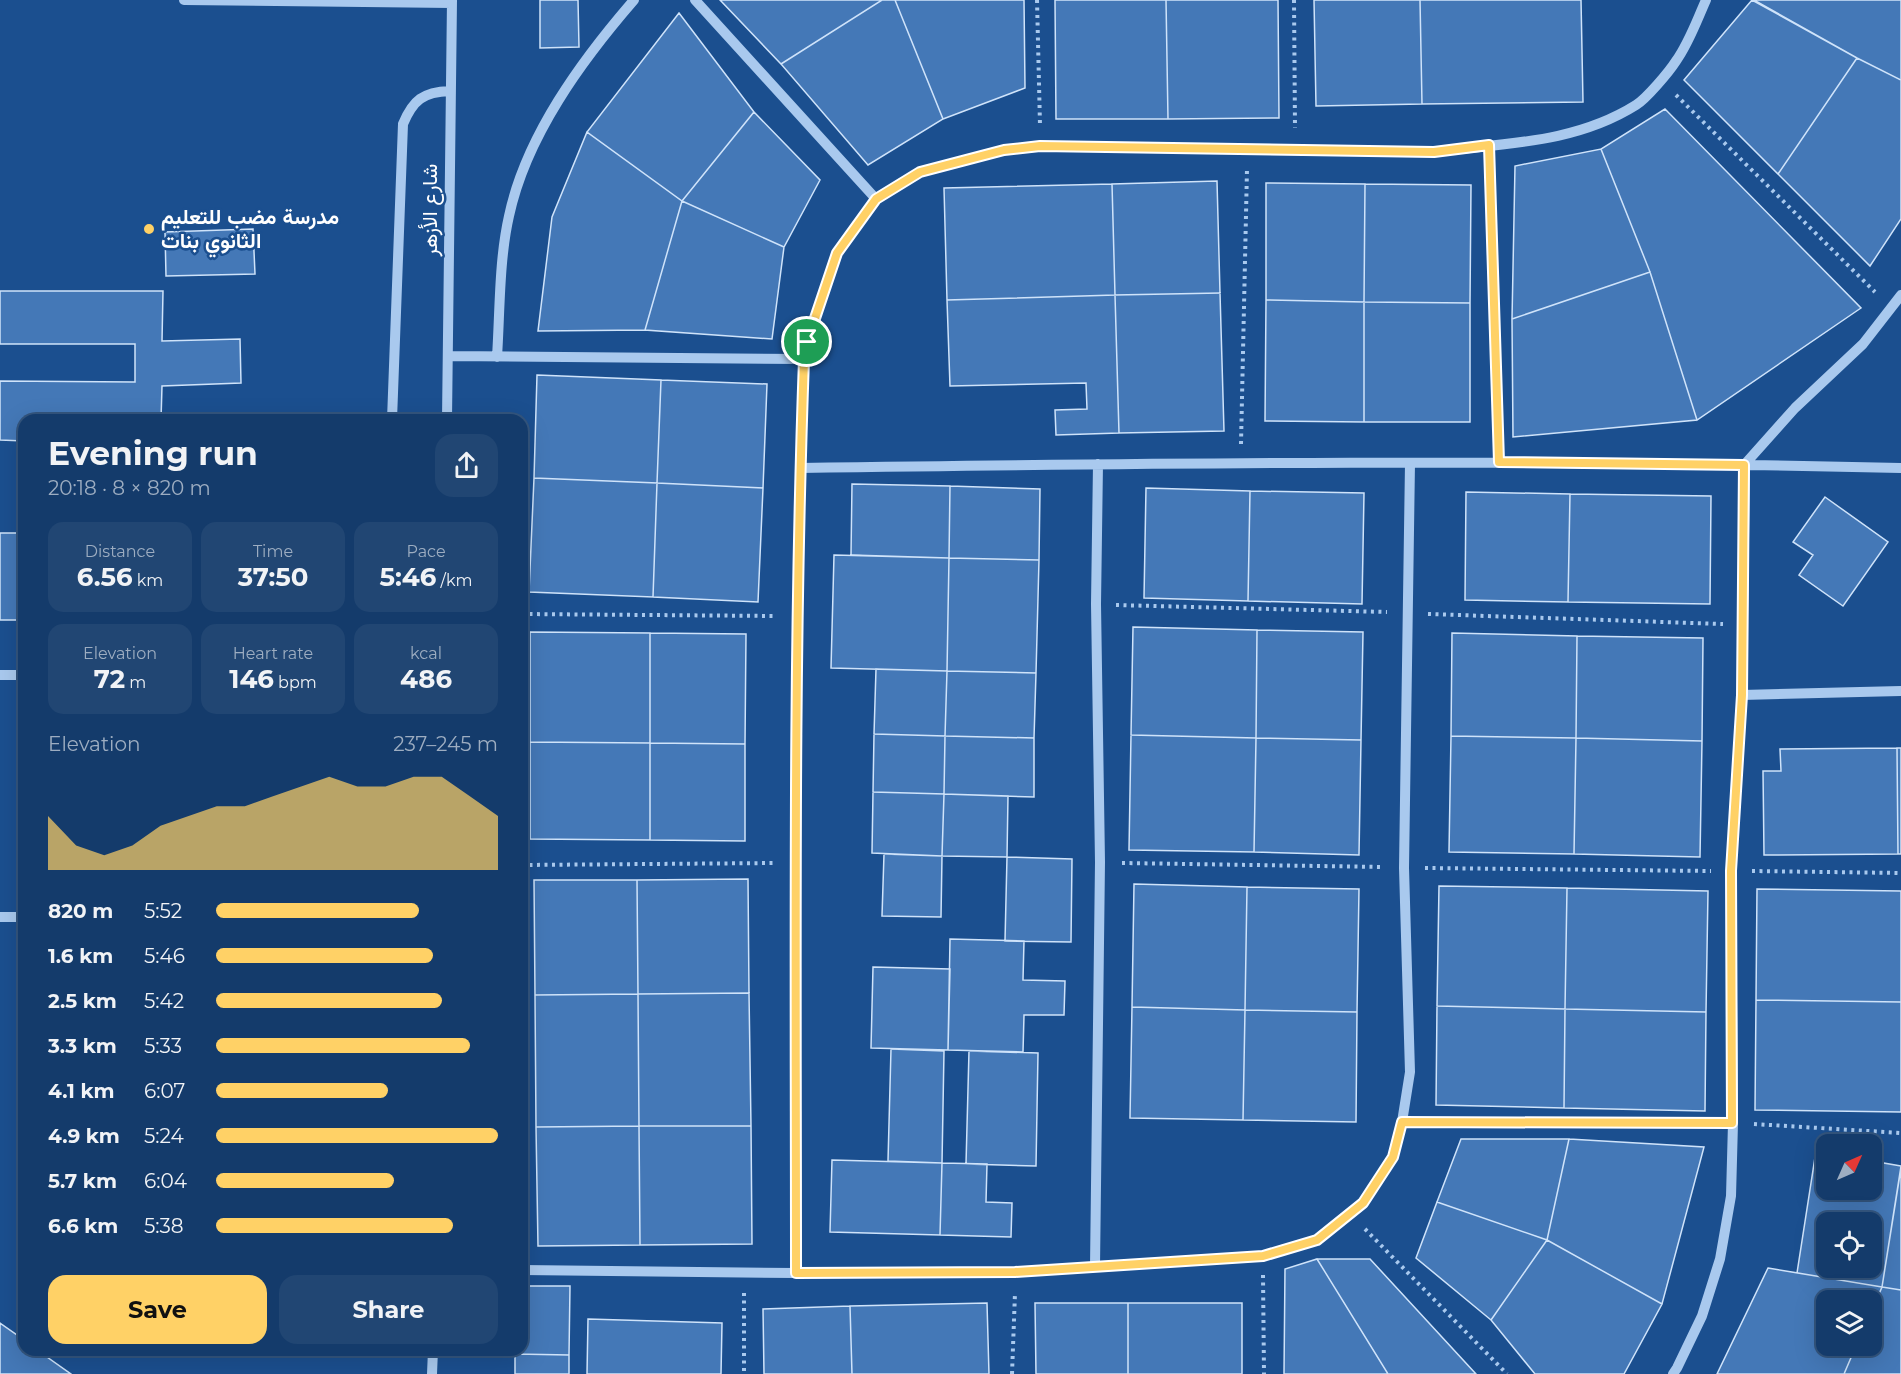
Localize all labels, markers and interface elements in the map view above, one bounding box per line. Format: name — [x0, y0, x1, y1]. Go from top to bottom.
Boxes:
street label: شارع الأزهر — [417, 164, 444, 257]
place label: مدرسة مضب للتعليم الثانوي بنات — [161, 204, 339, 258]
marker: مدرسة مضب للتعليم الثانوي بنات — [142, 222, 156, 236]
pin — [781, 316, 832, 367]
icon: arrive — [790, 325, 823, 358]
text: Evening run — [48, 433, 258, 473]
button: share — [435, 434, 498, 497]
text: 20:18 · 8 × 820 m — [48, 476, 211, 500]
text: Distance — [85, 542, 155, 561]
text: Time — [253, 542, 293, 561]
text: Pace — [406, 542, 446, 561]
text: 6.56 — [77, 561, 133, 593]
text: 37:50 — [238, 561, 308, 593]
text: 5:46 — [380, 561, 436, 593]
text: km — [133, 571, 163, 590]
text: /km — [436, 571, 472, 590]
text: Elevation — [83, 644, 157, 663]
text: Heart rate — [233, 644, 313, 663]
text: kcal — [410, 644, 442, 663]
text: 72 — [94, 663, 125, 695]
text: 146 — [229, 663, 274, 695]
text: 486 — [400, 663, 452, 695]
text: m — [125, 673, 146, 692]
text: bpm — [274, 673, 317, 692]
text: Elevation — [48, 732, 140, 756]
text: 237–245 m — [393, 732, 498, 756]
text: 820 m — [48, 899, 113, 923]
text: 5:52 — [144, 899, 182, 923]
text: 1.6 km — [48, 944, 113, 968]
text: 5:46 — [144, 944, 185, 968]
text: 2.5 km — [48, 989, 117, 1013]
text: 5:42 — [144, 989, 184, 1013]
text: 3.3 km — [48, 1034, 117, 1058]
text: 5:33 — [144, 1034, 182, 1058]
text: 4.1 km — [48, 1079, 115, 1103]
text: 6:07 — [144, 1079, 185, 1103]
text: 4.9 km — [48, 1124, 120, 1148]
text: 5:24 — [144, 1124, 184, 1148]
north arrow — [1816, 1134, 1882, 1200]
map controls — [1816, 1134, 1882, 1356]
text: 5.7 km — [48, 1169, 117, 1193]
text: 6:04 — [144, 1169, 187, 1193]
button: locate — [1816, 1212, 1882, 1278]
text: 6.6 km — [48, 1214, 118, 1238]
text: 5:38 — [144, 1214, 184, 1238]
button: Save — [48, 1275, 267, 1344]
button: Share — [279, 1275, 498, 1344]
button: layers — [1816, 1290, 1882, 1356]

